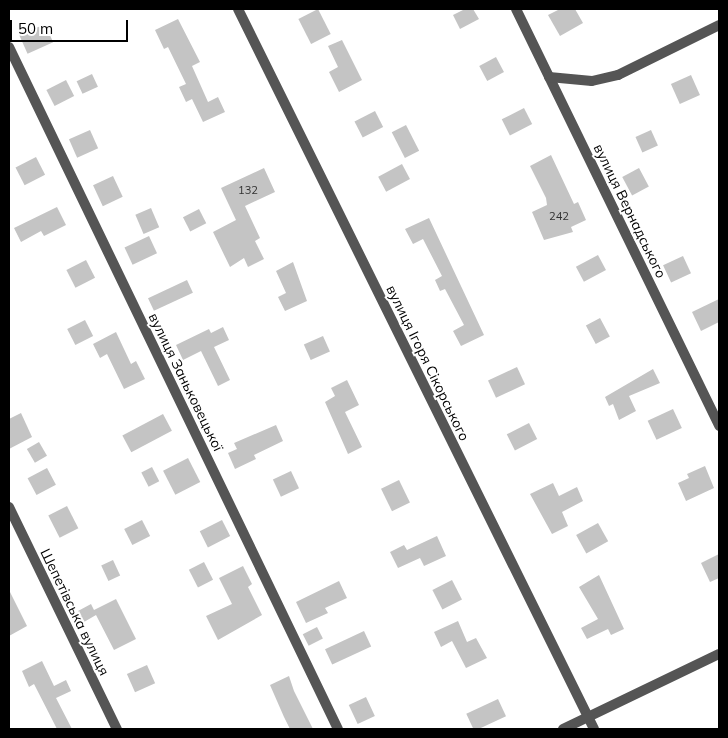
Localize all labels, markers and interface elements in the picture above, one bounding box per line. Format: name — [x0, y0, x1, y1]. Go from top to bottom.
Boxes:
scale bar — [12, 10, 130, 42]
text: 50 m — [18, 19, 53, 38]
street label: вулиця Вернадського — [590, 141, 670, 281]
house number: 132 — [238, 183, 258, 197]
house number: 242 — [549, 209, 569, 223]
street label: вулиця Ігоря Сікорського — [383, 282, 473, 444]
street label: вулиця Заньковецької — [145, 310, 227, 454]
street label: Шепетівська вулиця — [37, 546, 113, 678]

